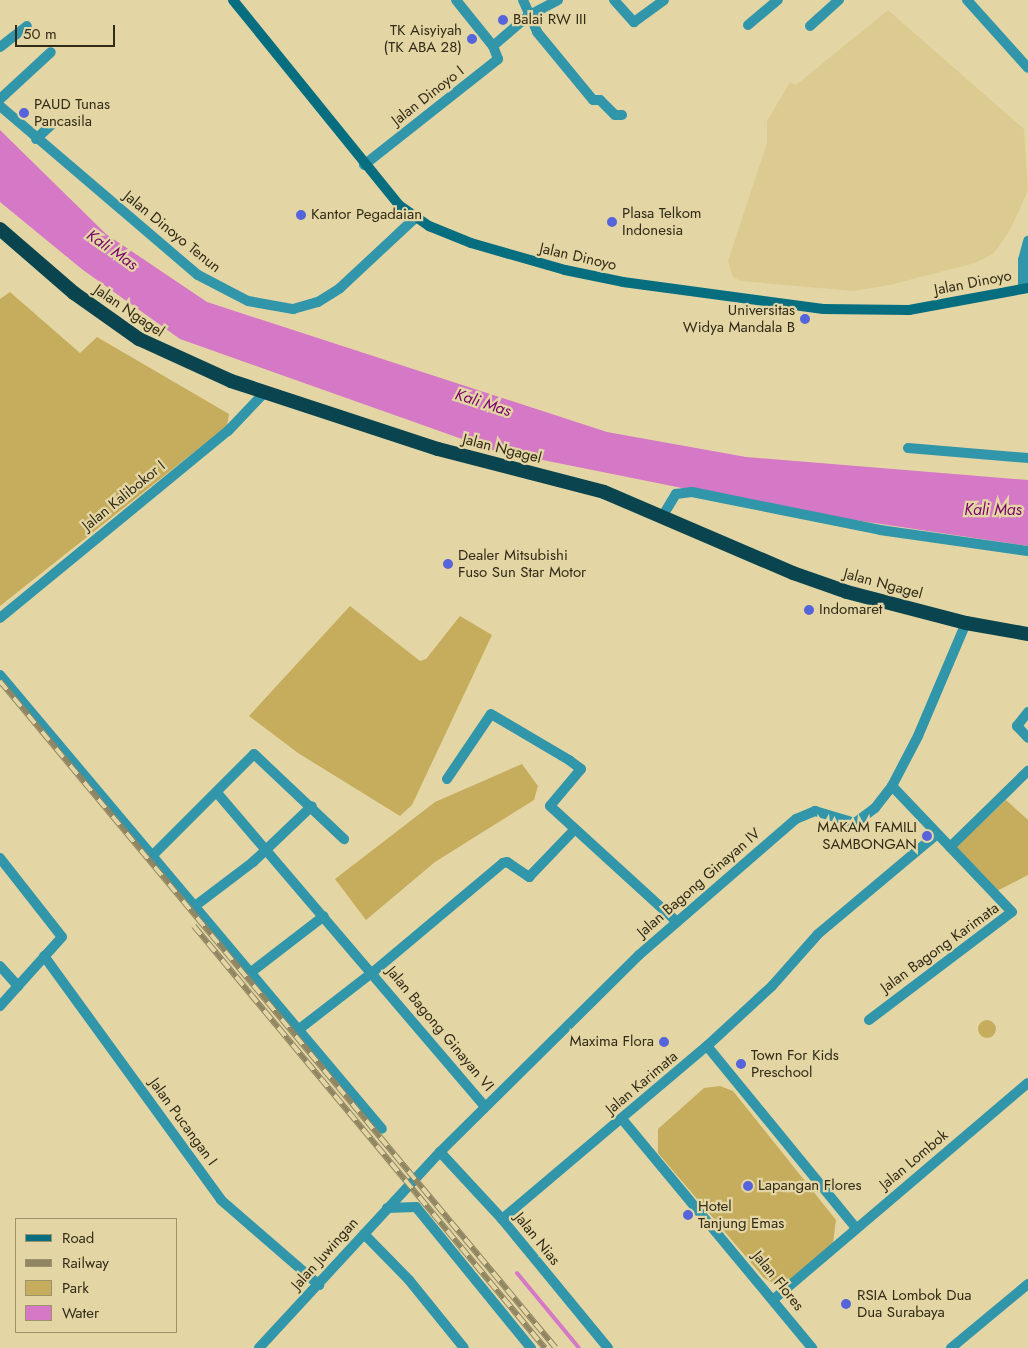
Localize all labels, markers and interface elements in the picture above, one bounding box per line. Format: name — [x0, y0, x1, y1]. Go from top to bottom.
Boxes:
place label: Balai RW III — [513, 11, 586, 29]
marker: Balai RW III — [497, 14, 509, 26]
scale bar — [18, 15, 118, 47]
place label: TK Aisyiyah (TK ABA 28) — [384, 21, 462, 56]
text: 50 m — [23, 23, 57, 45]
marker: TK Aisyiyah (TK ABA 28) — [466, 33, 478, 45]
street label: Jalan Dinoyo I — [388, 62, 468, 130]
place label: PAUD Tunas Pancasila — [34, 95, 110, 130]
marker: PAUD Tunas Pancasila — [18, 107, 30, 119]
street label: Jalan Dinoyo Tenun — [120, 187, 224, 277]
place label: Plasa Telkom Indonesia — [622, 204, 702, 239]
place label: Kantor Pegadaian — [311, 206, 422, 224]
marker: Kantor Pegadaian — [295, 209, 307, 221]
marker: Plasa Telkom Indonesia — [606, 216, 618, 228]
water label: Kali Mas — [83, 226, 141, 274]
street label: Jalan Dinoyo — [538, 239, 618, 275]
street label: Jalan Dinoyo — [933, 267, 1013, 299]
street label: Jalan Ngagel — [90, 281, 168, 341]
place label: Universitas Widya Mandala B — [683, 301, 795, 336]
marker: Universitas Widya Mandala B — [799, 313, 811, 325]
water label: Kali Mas — [453, 385, 513, 421]
street label: Jalan Ngagel — [461, 430, 543, 468]
street label: Jalan Kalibokor I — [79, 457, 169, 535]
water label: Kali Mas — [964, 500, 1022, 520]
place label: Dealer Mitsubishi Fuso Sun Star Motor — [458, 546, 586, 581]
marker: Dealer Mitsubishi Fuso Sun Star Motor — [442, 558, 454, 570]
street label: Jalan Ngagel — [842, 565, 924, 603]
place label: Indomaret — [819, 601, 882, 619]
marker: Indomaret — [803, 604, 815, 616]
place label: MAKAM FAMILI SAMBONGAN — [817, 818, 917, 853]
street label: Jalan Bagong Ginayan IV — [634, 825, 764, 941]
marker: MAKAM FAMILI SAMBONGAN — [921, 830, 933, 842]
street label: Jalan Bagong Karimata — [877, 899, 1003, 997]
street label: Jalan Bagong Ginayan VI — [383, 963, 497, 1095]
place label: Maxima Flora — [570, 1033, 654, 1051]
marker: Maxima Flora — [658, 1036, 670, 1048]
place label: Town For Kids Preschool — [751, 1046, 839, 1081]
street label: Jalan Karimata — [602, 1048, 682, 1118]
marker: Town For Kids Preschool — [735, 1058, 747, 1070]
street label: Jalan Pucangan I — [145, 1075, 221, 1169]
street label: Jalan Lombok — [876, 1126, 952, 1194]
place label: Lapangan Flores — [758, 1177, 862, 1195]
marker: Lapangan Flores — [742, 1180, 754, 1192]
place label: Hotel Tanjung Emas — [698, 1197, 784, 1232]
street label: Jalan Nias — [510, 1209, 564, 1269]
marker: Hotel Tanjung Emas — [682, 1209, 694, 1221]
street label: Jalan Juwingan — [288, 1214, 362, 1294]
legend — [15, 1218, 178, 1333]
text: Road — [62, 1227, 94, 1249]
street label: Jalan Flores — [748, 1247, 808, 1315]
text: Railway — [62, 1252, 109, 1274]
text: Park — [62, 1277, 89, 1299]
place label: RSIA Lombok Dua Dua Surabaya — [857, 1286, 971, 1321]
marker: RSIA Lombok Dua Dua Surabaya — [839, 1297, 853, 1311]
text: Water — [62, 1302, 99, 1324]

